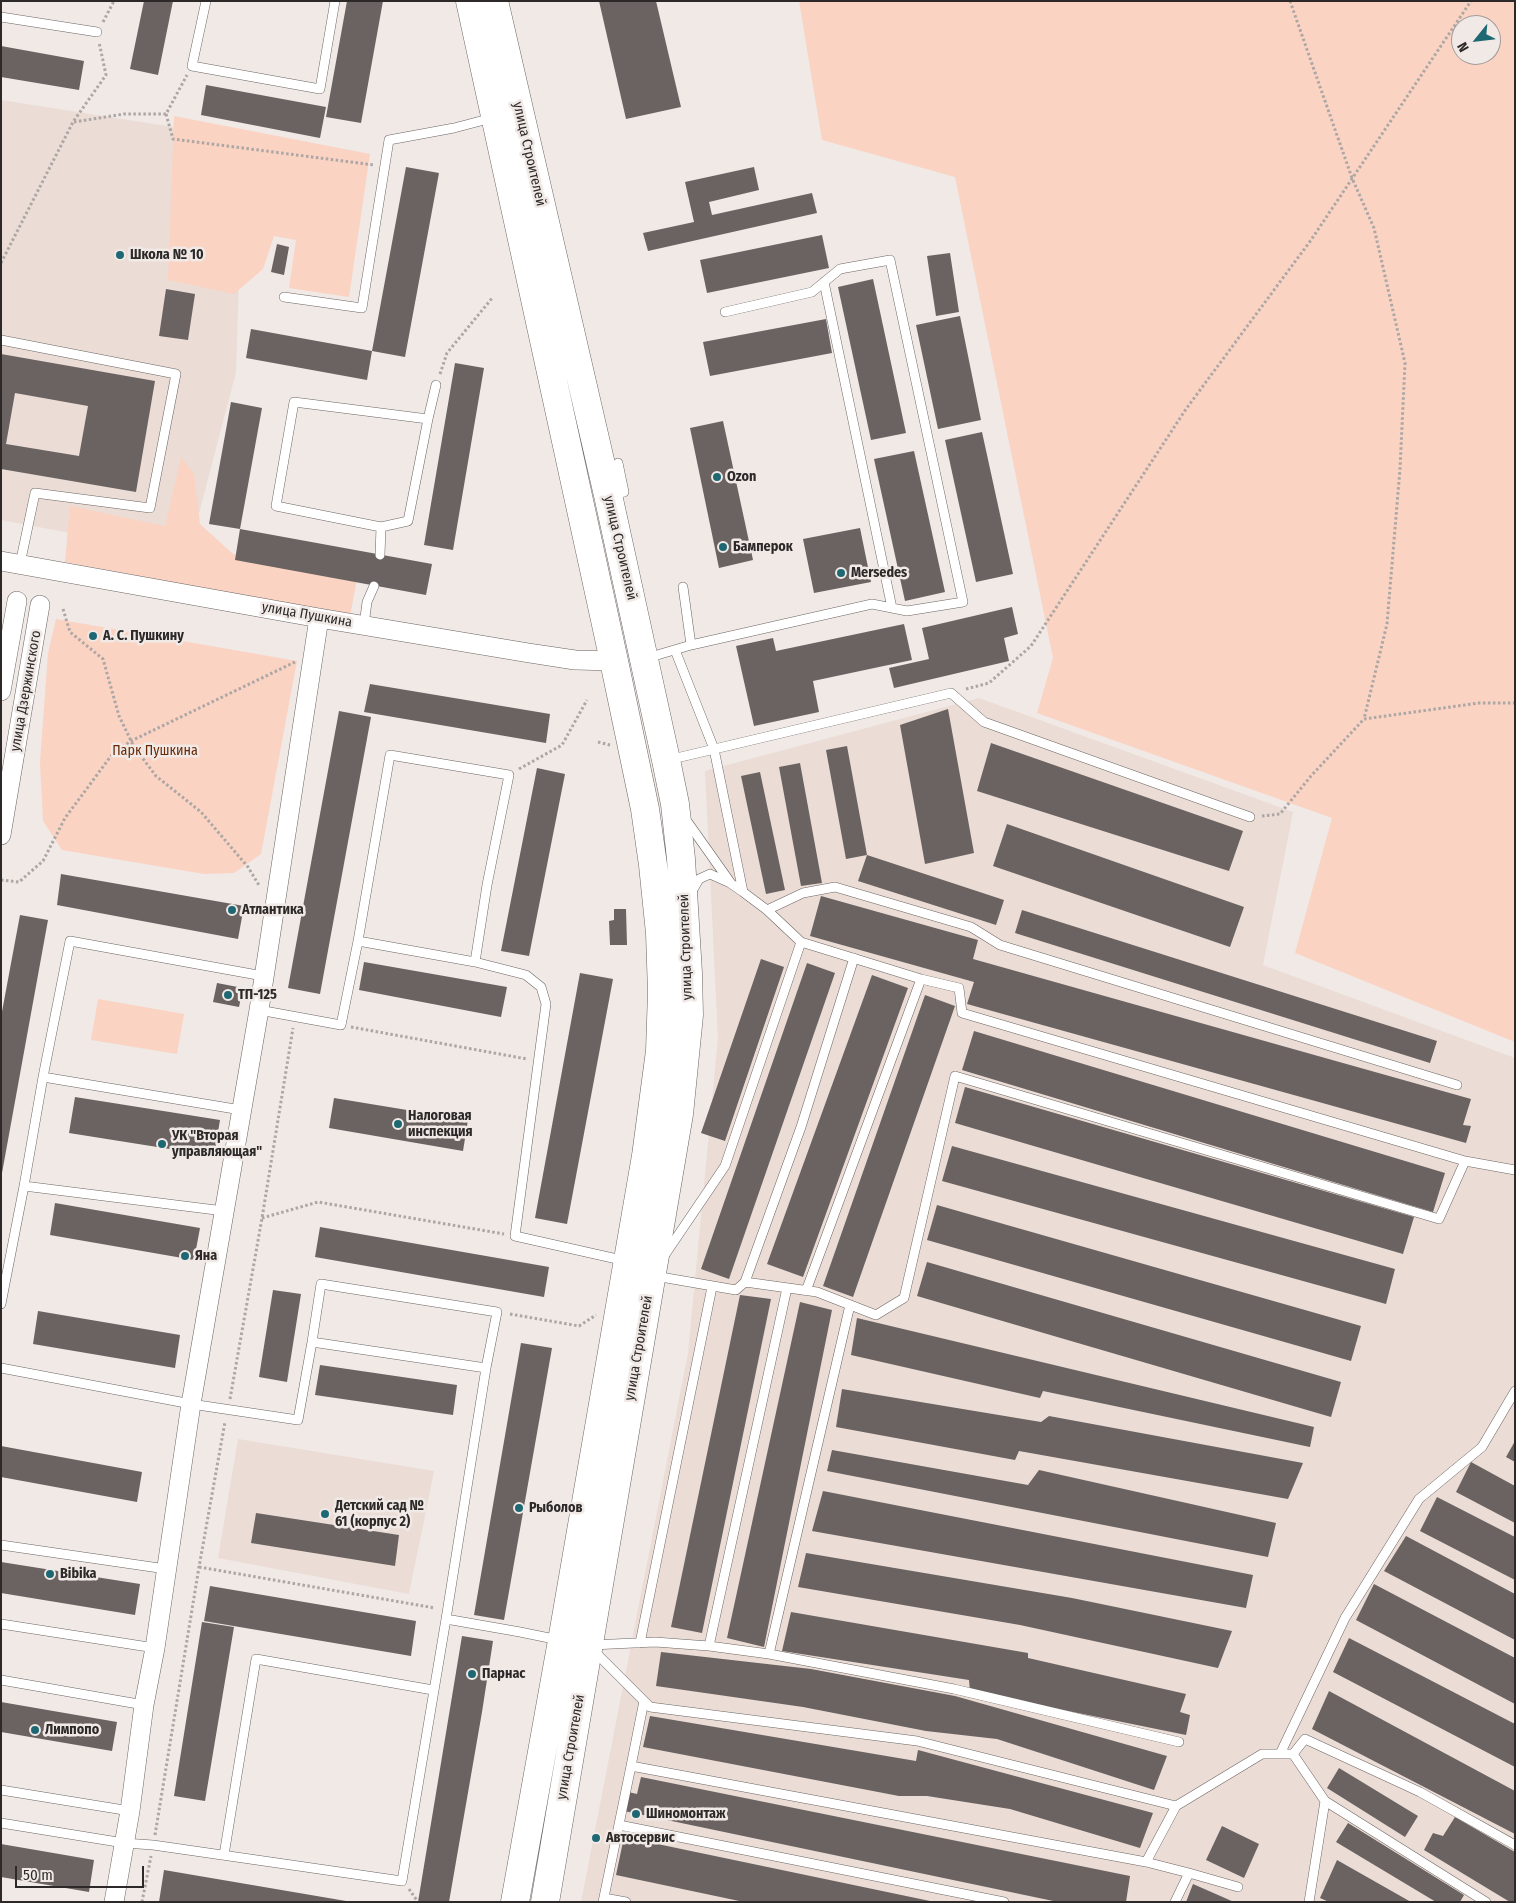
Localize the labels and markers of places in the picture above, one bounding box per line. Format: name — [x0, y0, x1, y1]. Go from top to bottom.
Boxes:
place label: Школа № 10 — [130, 247, 204, 263]
marker: Школа № 10 — [114, 249, 126, 261]
place label: Ozon — [727, 469, 756, 485]
marker: Ozon — [711, 471, 723, 483]
place label: Бамперок — [733, 539, 793, 555]
marker: Бамперок — [717, 541, 729, 553]
place label: Mersedes — [851, 565, 907, 581]
marker: Mersedes — [835, 567, 847, 579]
place label: А. С. Пушкину — [103, 628, 184, 644]
marker: А. С. Пушкину — [87, 630, 99, 642]
place label: Атлантика — [242, 902, 304, 918]
marker: Атлантика — [226, 904, 238, 916]
place label: ТП-125 — [238, 987, 277, 1003]
marker: ТП-125 — [222, 989, 234, 1001]
place label: Налоговая инспекция — [408, 1108, 473, 1140]
marker: Налоговая инспекция — [392, 1118, 404, 1130]
place label: УК "Вторая управляющая" — [172, 1128, 262, 1160]
marker: УК "Вторая управляющая" — [156, 1138, 168, 1150]
place label: Яна — [195, 1248, 217, 1264]
marker: Яна — [179, 1250, 191, 1262]
place label: Детский сад № 61 (корпус 2) — [335, 1498, 424, 1530]
place label: Рыболов — [529, 1500, 583, 1516]
marker: Рыболов — [513, 1502, 525, 1514]
marker: Детский сад № 61 (корпус 2) — [319, 1508, 331, 1520]
place label: Bibika — [60, 1566, 97, 1582]
marker: Bibika — [44, 1568, 56, 1580]
place label: Парнас — [482, 1666, 525, 1682]
marker: Парнас — [466, 1668, 478, 1680]
place label: Лимпопо — [45, 1722, 99, 1738]
marker: Лимпопо — [29, 1724, 41, 1736]
place label: Шиномонтаж — [646, 1806, 725, 1822]
marker: Шиномонтаж — [630, 1808, 642, 1820]
place label: Автосервис — [606, 1830, 675, 1846]
marker: Автосервис — [590, 1832, 602, 1844]

